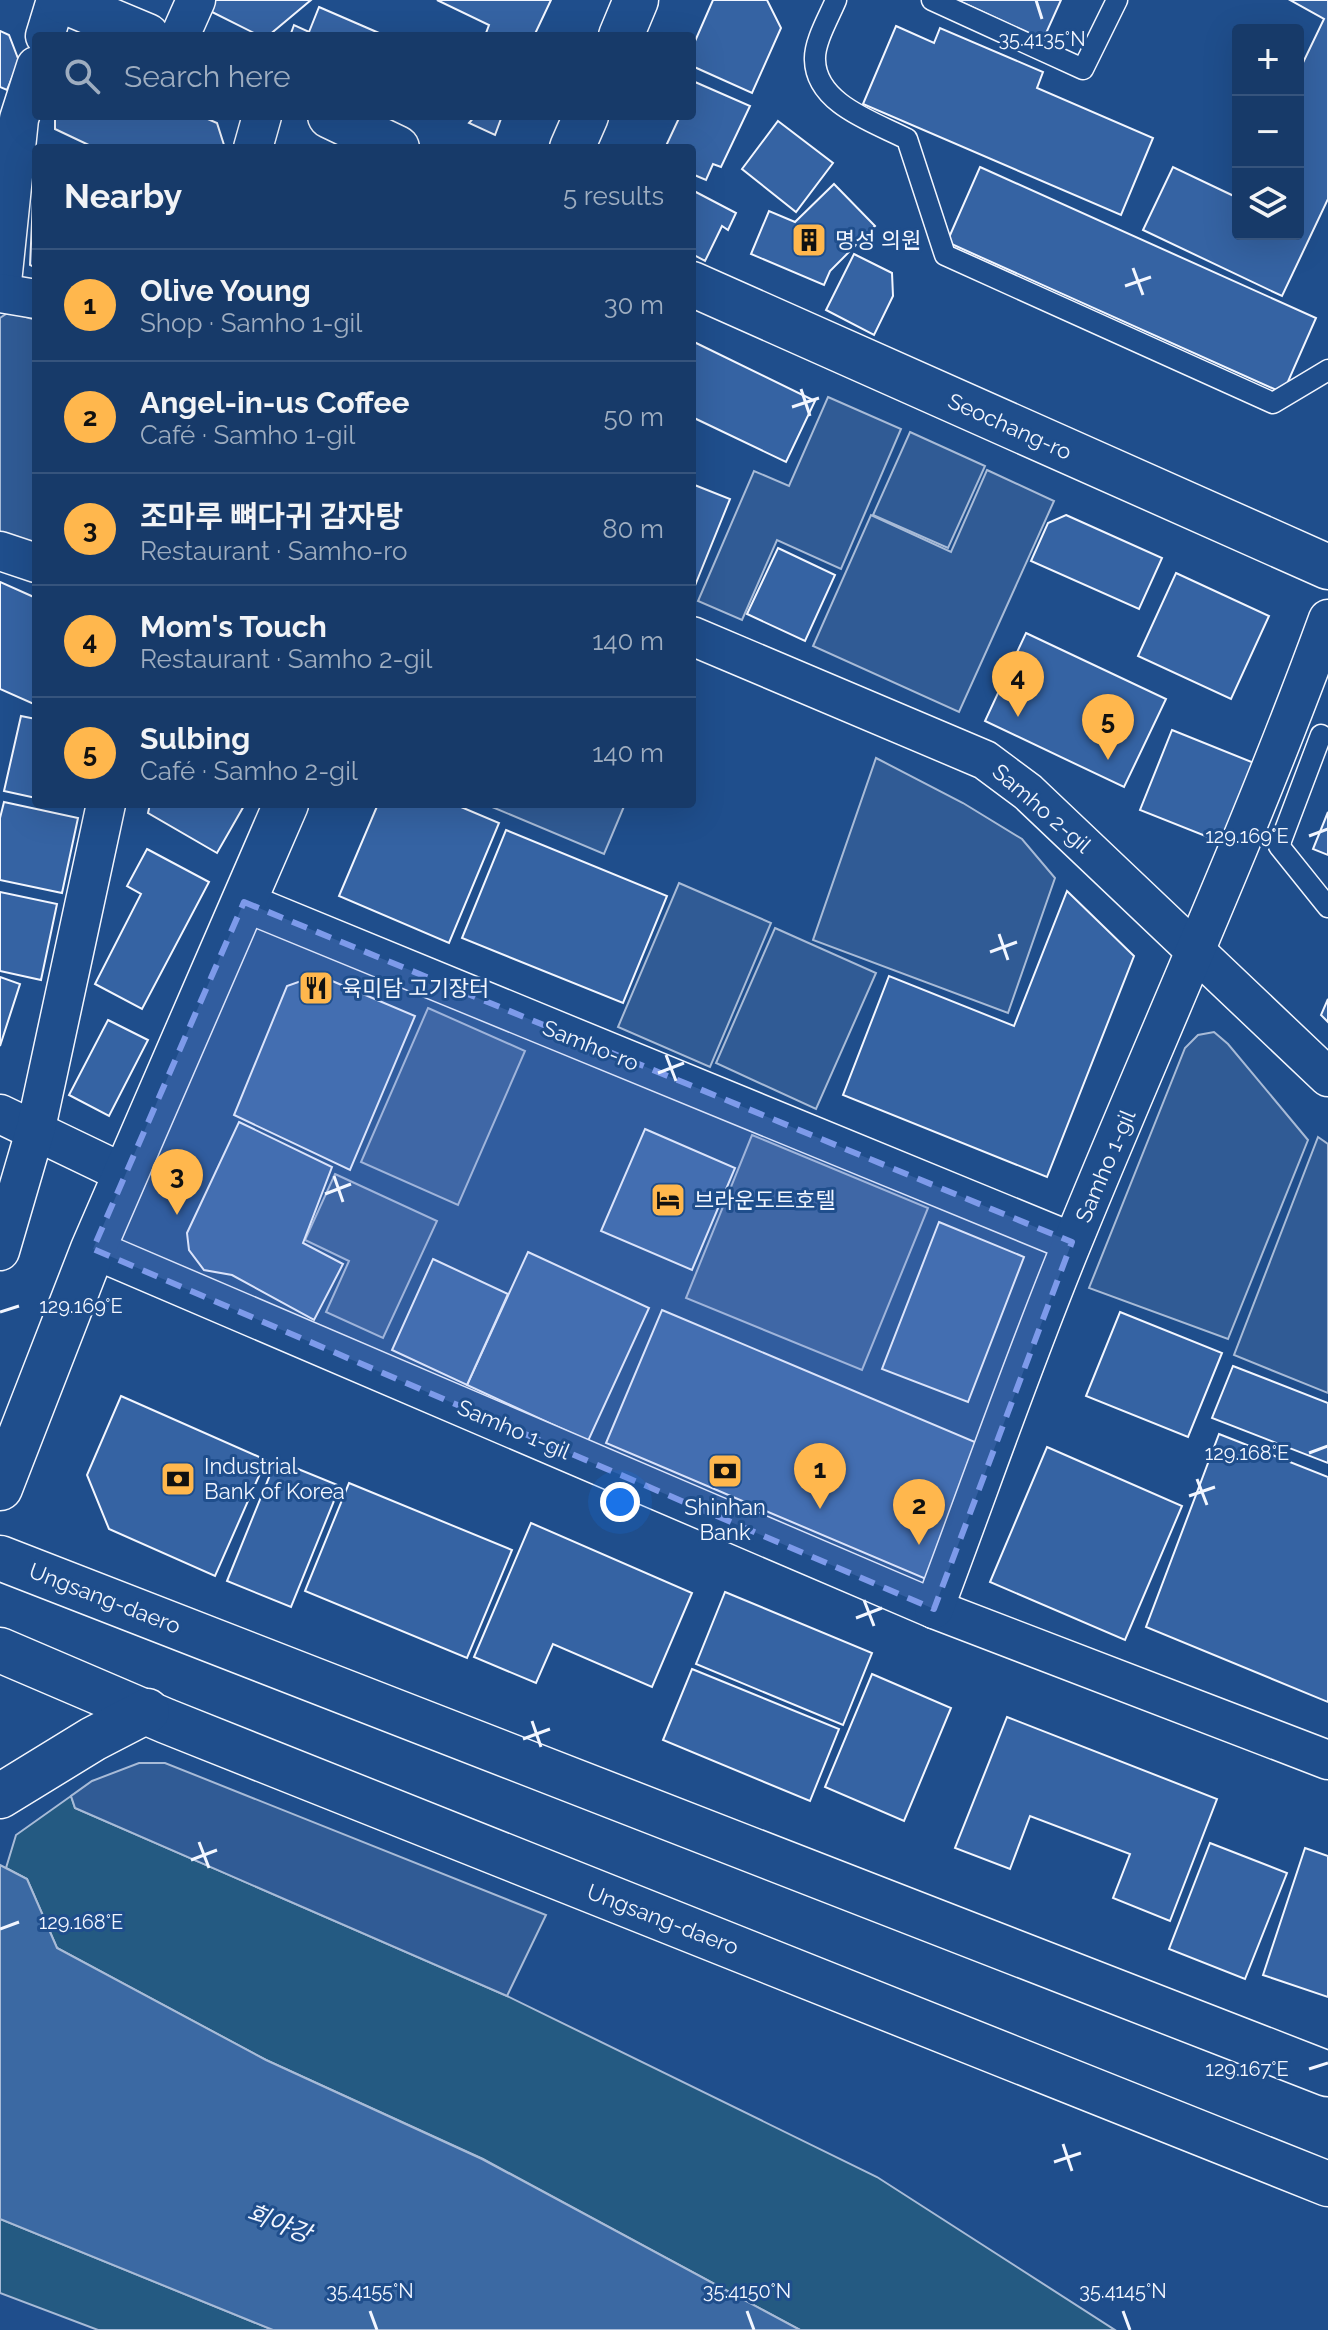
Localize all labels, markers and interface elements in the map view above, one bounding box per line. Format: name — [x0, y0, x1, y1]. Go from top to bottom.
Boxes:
map controls — [1232, 24, 1304, 240]
button: + — [1232, 24, 1304, 96]
text: 35.4135°N — [998, 27, 1086, 51]
search box — [32, 32, 696, 120]
icon: search — [60, 54, 104, 98]
text: Search here — [124, 59, 291, 94]
button: − — [1232, 96, 1304, 168]
button: layers — [1232, 168, 1304, 240]
text: Nearby — [64, 176, 182, 216]
text: 5 results — [563, 181, 664, 211]
building icon: 명성 의원 — [790, 221, 828, 259]
place label: 명성 의원 — [835, 227, 922, 253]
text: Olive Young — [140, 273, 311, 308]
text: 1 — [84, 290, 96, 320]
text: 30 m — [604, 290, 664, 320]
text: Shop · Samho 1-gil — [140, 308, 362, 338]
text: Angel-in-us Coffee — [140, 385, 409, 420]
street label: Seochang-ro — [944, 387, 1076, 465]
text: 2 — [83, 402, 97, 432]
text: 50 m — [603, 402, 664, 432]
text: Café · Samho 1-gil — [140, 420, 355, 450]
text: 조마루 뼈다귀 감자탕 — [140, 499, 403, 534]
text: 3 — [83, 514, 97, 544]
text: 80 m — [602, 514, 664, 544]
text: Restaurant · Samho-ro — [140, 536, 407, 566]
text: Mom's Touch — [140, 609, 327, 644]
text: 4 — [83, 626, 97, 656]
text: 140 m — [592, 626, 664, 656]
text: Restaurant · Samho 2-gil — [140, 644, 432, 674]
pin: 4 — [992, 651, 1044, 717]
pin: 5 — [1082, 694, 1134, 760]
text: Sulbing — [140, 721, 250, 756]
text: 5 — [83, 738, 97, 768]
text: 140 m — [592, 738, 664, 768]
text: Café · Samho 2-gil — [140, 756, 358, 786]
street label: Samho 2-gil — [987, 758, 1097, 858]
text: 129.169°E — [1205, 824, 1289, 848]
restaurant icon: 육미담 고기장터 — [297, 969, 335, 1007]
place label: 육미담 고기장터 — [342, 975, 489, 1001]
street label: Samho-ro — [539, 1014, 643, 1076]
street label: Samho 1-gil — [1070, 1106, 1140, 1226]
pin: 3 — [151, 1149, 203, 1215]
hotel icon: 브라운도트호텔 — [649, 1181, 687, 1219]
place label: 브라운도트호텔 — [694, 1187, 836, 1213]
text: 129.169°E — [39, 1294, 123, 1318]
street label: Samho 1-gil — [454, 1394, 574, 1464]
text: 129.168°E — [1205, 1441, 1289, 1465]
pin: 1 — [794, 1443, 846, 1509]
bank icon: Shinhan Bank — [706, 1452, 744, 1490]
place label: Industrial Bank of Korea — [204, 1453, 345, 1504]
bank icon: Industrial Bank of Korea — [159, 1460, 197, 1498]
pin: 2 — [893, 1479, 945, 1545]
your location — [600, 1482, 640, 1522]
place label: Shinhan Bank — [684, 1494, 766, 1545]
street label: Ungsang-daero — [26, 1557, 184, 1639]
street label: Ungsang-daero — [584, 1878, 742, 1960]
text: 129.168°E — [39, 1910, 123, 1934]
text: 129.167°E — [1205, 2057, 1289, 2081]
water label: 회야강 — [243, 2198, 318, 2249]
text: 35.4155°N — [326, 2279, 414, 2303]
text: 35.4150°N — [703, 2279, 791, 2303]
text: 35.4145°N — [1079, 2279, 1167, 2303]

